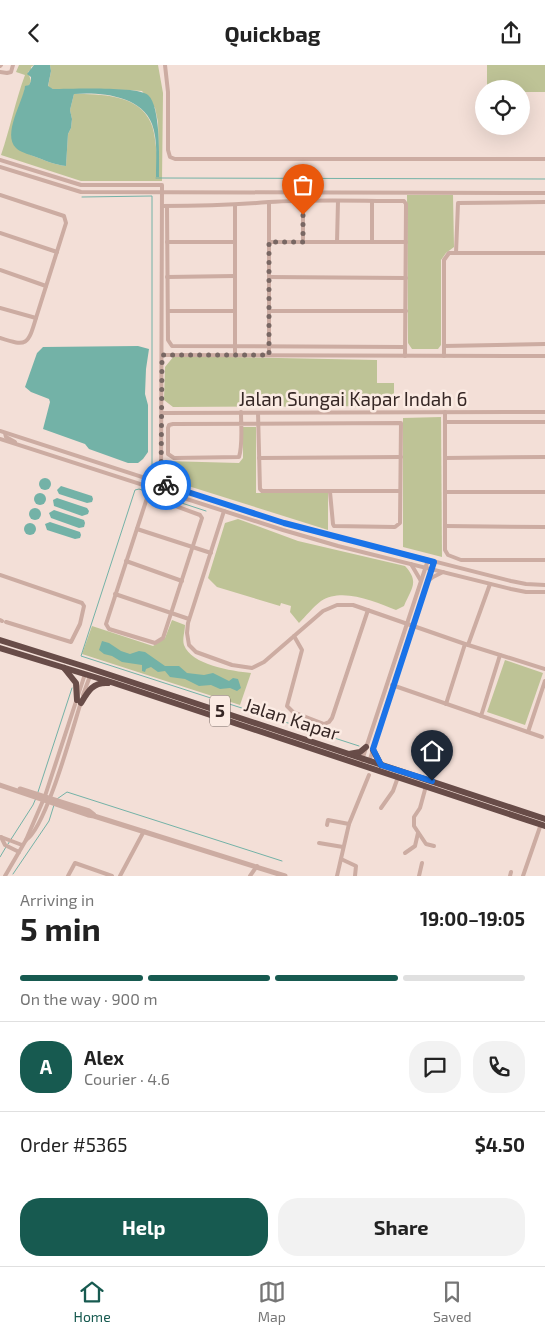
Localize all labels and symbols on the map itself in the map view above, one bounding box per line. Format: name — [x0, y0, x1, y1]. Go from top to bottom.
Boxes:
pin — [282, 164, 324, 215]
street label: Jalan Sungai Kapar Indah 6 — [239, 387, 467, 410]
courier — [141, 460, 191, 510]
street label: Jalan Kapar — [242, 692, 343, 745]
road number: 5 — [210, 695, 230, 726]
pin — [411, 730, 453, 781]

